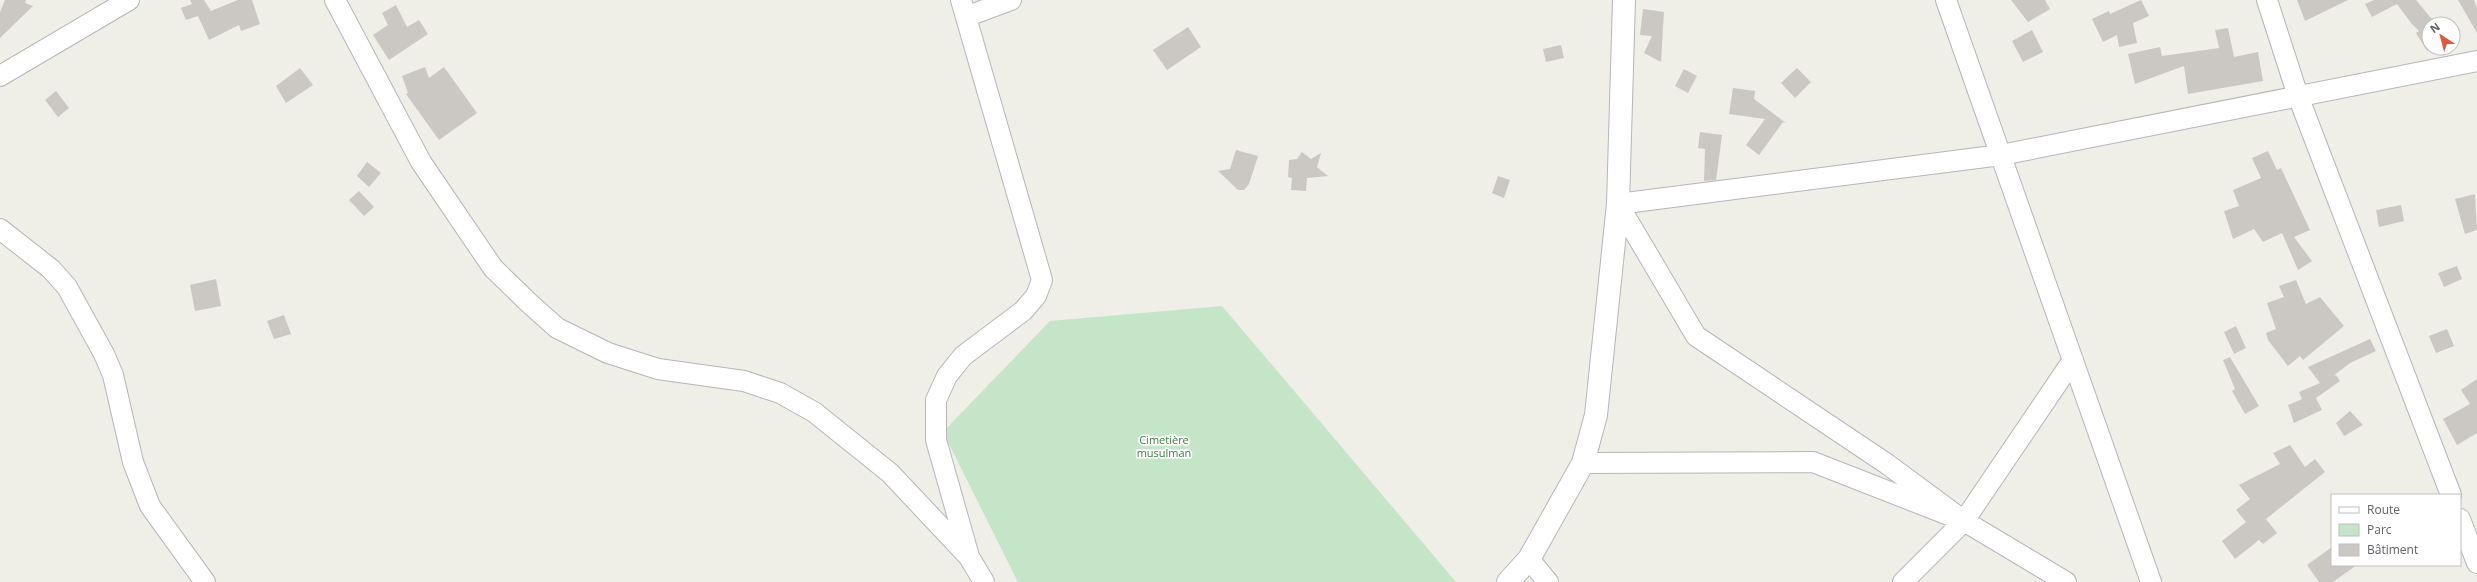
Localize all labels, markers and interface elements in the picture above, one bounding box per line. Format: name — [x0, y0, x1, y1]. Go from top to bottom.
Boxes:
north arrow — [2421, 16, 2461, 56]
text: N — [2427, 19, 2443, 36]
park label: Cimetière musulman — [1137, 432, 1191, 460]
legend — [2331, 494, 2461, 566]
text: Route — [2367, 501, 2400, 518]
text: Parc — [2367, 521, 2392, 538]
text: Bâtiment — [2367, 541, 2418, 558]

